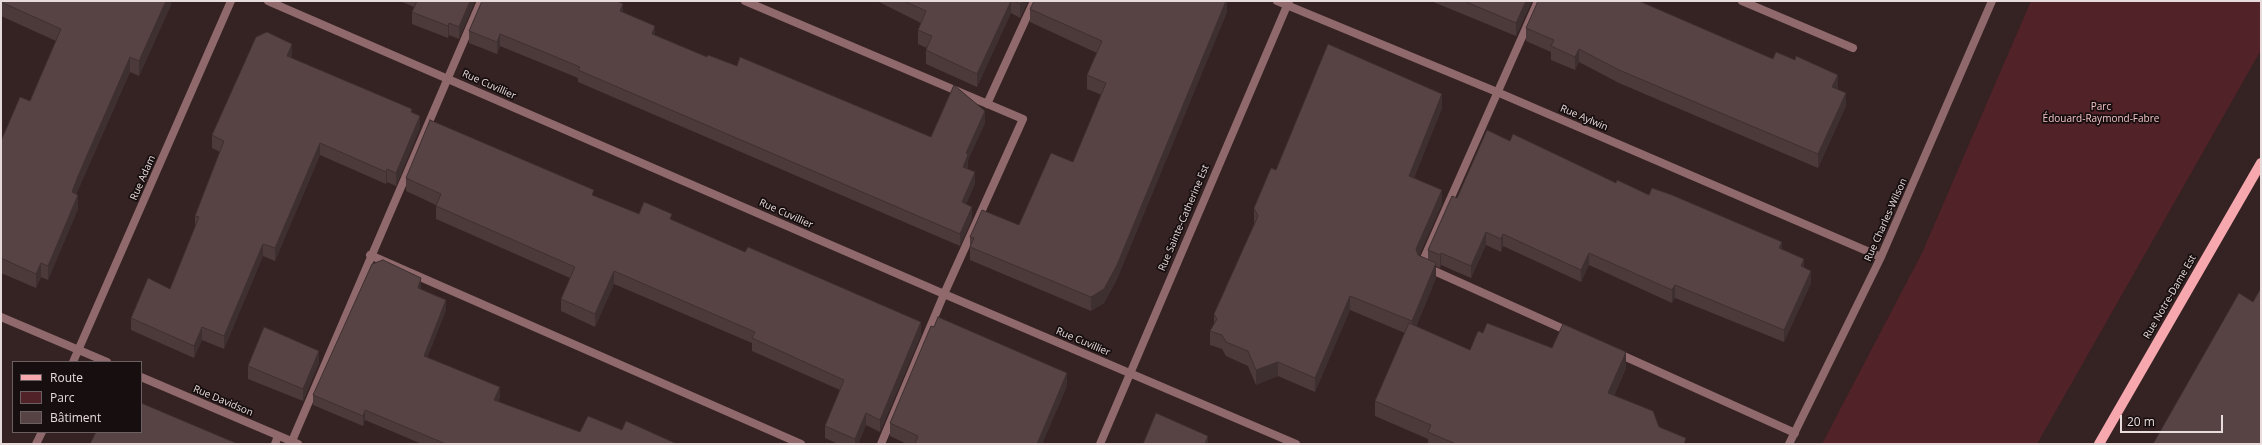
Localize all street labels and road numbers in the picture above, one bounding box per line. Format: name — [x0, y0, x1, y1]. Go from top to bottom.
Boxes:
street label: Rue Cuvillier — [460, 68, 518, 102]
street label: Rue Aylwin — [1558, 103, 1610, 133]
street label: Rue Adam — [128, 154, 158, 202]
street label: Rue Sainte-Catherine Est — [1156, 163, 1212, 273]
street label: Rue Charles-Wilson — [1862, 176, 1910, 264]
street label: Rue Cuvillier — [757, 197, 815, 231]
street label: Rue Notre-Dame Est — [2141, 253, 2199, 341]
street label: Rue Cuvillier — [1054, 325, 1112, 359]
street label: Rue Davidson — [191, 383, 255, 419]

